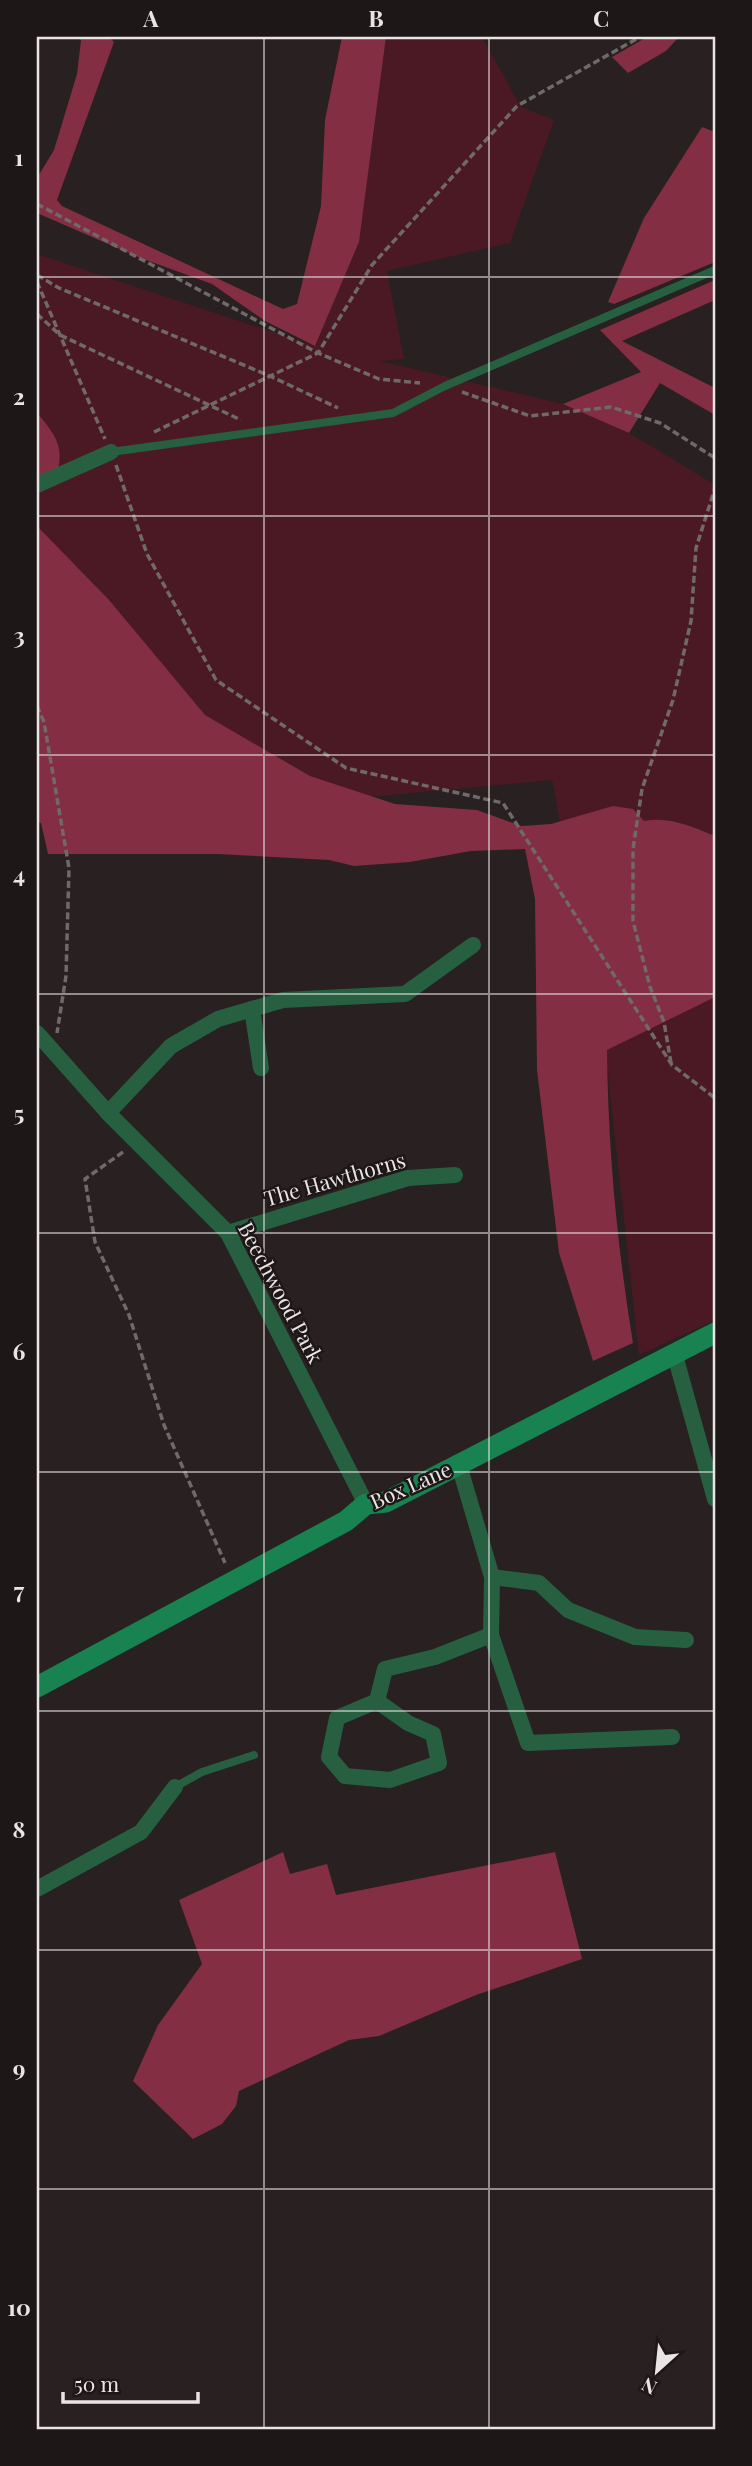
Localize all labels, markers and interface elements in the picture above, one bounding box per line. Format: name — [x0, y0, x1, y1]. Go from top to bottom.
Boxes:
text: A — [142, 2, 159, 33]
text: B — [368, 2, 384, 33]
text: C — [593, 2, 609, 33]
text: 1 — [15, 141, 24, 172]
text: 2 — [13, 380, 25, 411]
text: 3 — [13, 619, 25, 650]
text: 4 — [13, 858, 25, 889]
text: 5 — [14, 1097, 24, 1128]
street label: The Hawthorns — [260, 1144, 408, 1212]
street label: Beechwood Park — [233, 1217, 331, 1368]
text: 6 — [13, 1335, 26, 1366]
street label: Box Lane — [365, 1454, 455, 1514]
text: 7 — [14, 1574, 25, 1605]
text: 8 — [13, 1813, 25, 1844]
text: 9 — [13, 2052, 25, 2083]
text: 10 — [7, 2291, 31, 2322]
north arrow — [622, 2336, 692, 2406]
scale bar — [63, 2361, 198, 2405]
text: 50 m — [74, 2369, 120, 2397]
text: N — [637, 2372, 661, 2402]

